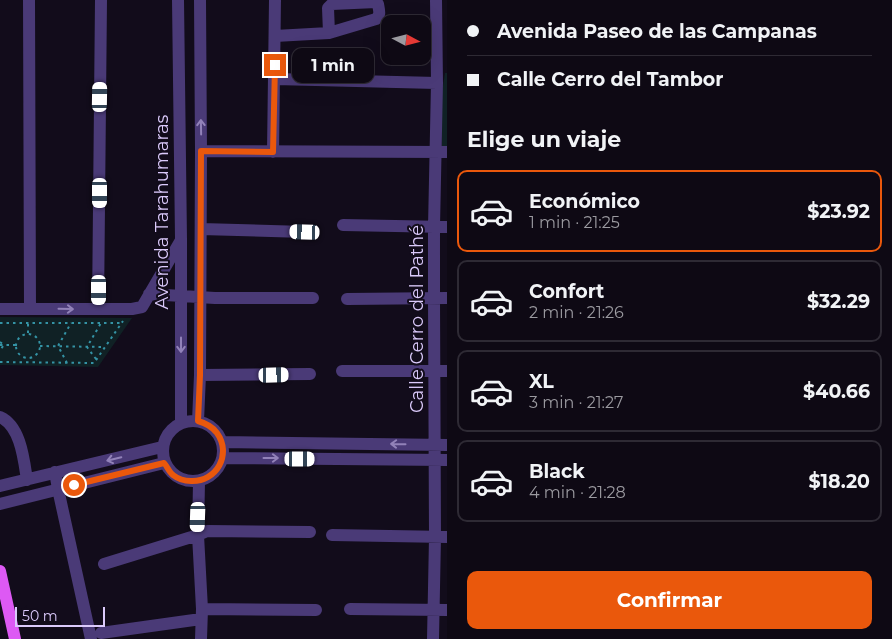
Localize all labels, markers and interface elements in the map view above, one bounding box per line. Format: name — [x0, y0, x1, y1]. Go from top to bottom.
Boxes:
north arrow — [381, 15, 431, 65]
map controls — [381, 15, 431, 65]
text: Avenida Paseo de las Campanas — [497, 20, 817, 43]
callout: 1 min — [292, 48, 375, 82]
route end — [264, 54, 286, 76]
text: 1 min — [311, 56, 355, 75]
text: Calle Cerro del Tambor — [497, 68, 723, 91]
car — [92, 82, 107, 112]
street label: Avenida Tarahumaras — [151, 114, 173, 309]
one-way arrow — [196, 119, 205, 135]
text: Elige un viaje — [467, 126, 621, 153]
car — [92, 178, 107, 208]
icon: car — [469, 189, 514, 234]
text: Económico — [529, 190, 640, 213]
text: $23.92 — [807, 200, 870, 223]
text: 1 min · 21:25 — [529, 213, 620, 232]
car — [289, 224, 320, 240]
street label: Calle Cerro del Pathé — [406, 225, 428, 413]
car — [91, 275, 106, 305]
icon: car — [469, 279, 514, 324]
text: Confort — [529, 280, 604, 303]
text: $32.29 — [807, 290, 870, 313]
text: 2 min · 21:26 — [529, 303, 624, 322]
one-way arrow — [58, 304, 74, 314]
one-way arrow — [176, 337, 186, 353]
car — [258, 367, 289, 383]
icon: car — [469, 369, 514, 414]
text: XL — [529, 370, 554, 393]
text: $40.66 — [803, 380, 870, 403]
text: 3 min · 21:27 — [529, 393, 623, 412]
one-way arrow — [391, 440, 407, 449]
car — [285, 452, 315, 467]
one-way arrow — [263, 454, 279, 463]
one-way arrow — [107, 455, 123, 464]
icon: car — [469, 459, 514, 504]
text: Black — [529, 460, 585, 483]
text: $18.20 — [809, 470, 870, 493]
route start — [63, 474, 85, 496]
text: 4 min · 21:28 — [529, 483, 626, 502]
car — [189, 502, 206, 532]
button: Confirmar — [467, 571, 872, 629]
scale bar — [15, 604, 105, 627]
text: 50 m — [22, 607, 58, 625]

